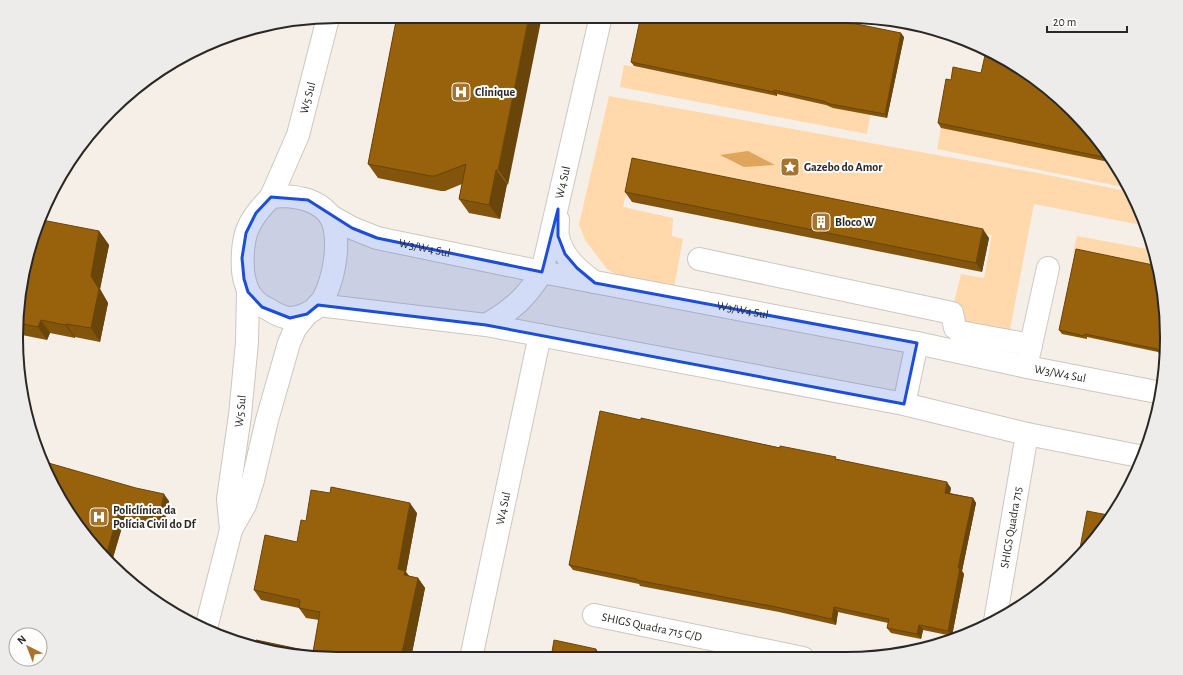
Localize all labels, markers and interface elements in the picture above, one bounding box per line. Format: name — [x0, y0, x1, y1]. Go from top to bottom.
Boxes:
scale bar — [1047, 8, 1127, 34]
text: 20 m — [1053, 16, 1076, 28]
street label: W5 Sul — [298, 81, 317, 115]
hospital icon: Clinique — [450, 81, 472, 103]
place label: Clinique — [475, 86, 516, 98]
place icon: Gazebo do Amor — [779, 156, 801, 178]
place label: Gazebo do Amor — [804, 161, 883, 173]
street label: W4 Sul — [553, 165, 572, 200]
building icon: Bloco W — [810, 211, 832, 233]
place label: Bloco W — [835, 216, 874, 228]
street label: W3/W4 Sul — [398, 237, 452, 259]
street label: W3/W4 Sul — [716, 299, 769, 321]
street label: W3/W4 Sul — [1033, 363, 1087, 384]
street label: W5 Sul — [232, 394, 248, 428]
street label: SHIGS Quadra 715 — [998, 486, 1024, 569]
street label: W4 Sul — [494, 491, 512, 526]
place label: Policlínica da Polícia Civil do Df — [113, 504, 197, 530]
hospital icon: Policlínica da Polícia Civil do Df — [88, 506, 110, 528]
street label: SHIGS Quadra 715 C/D — [600, 611, 703, 643]
north arrow — [8, 627, 48, 667]
text: N — [15, 633, 28, 647]

